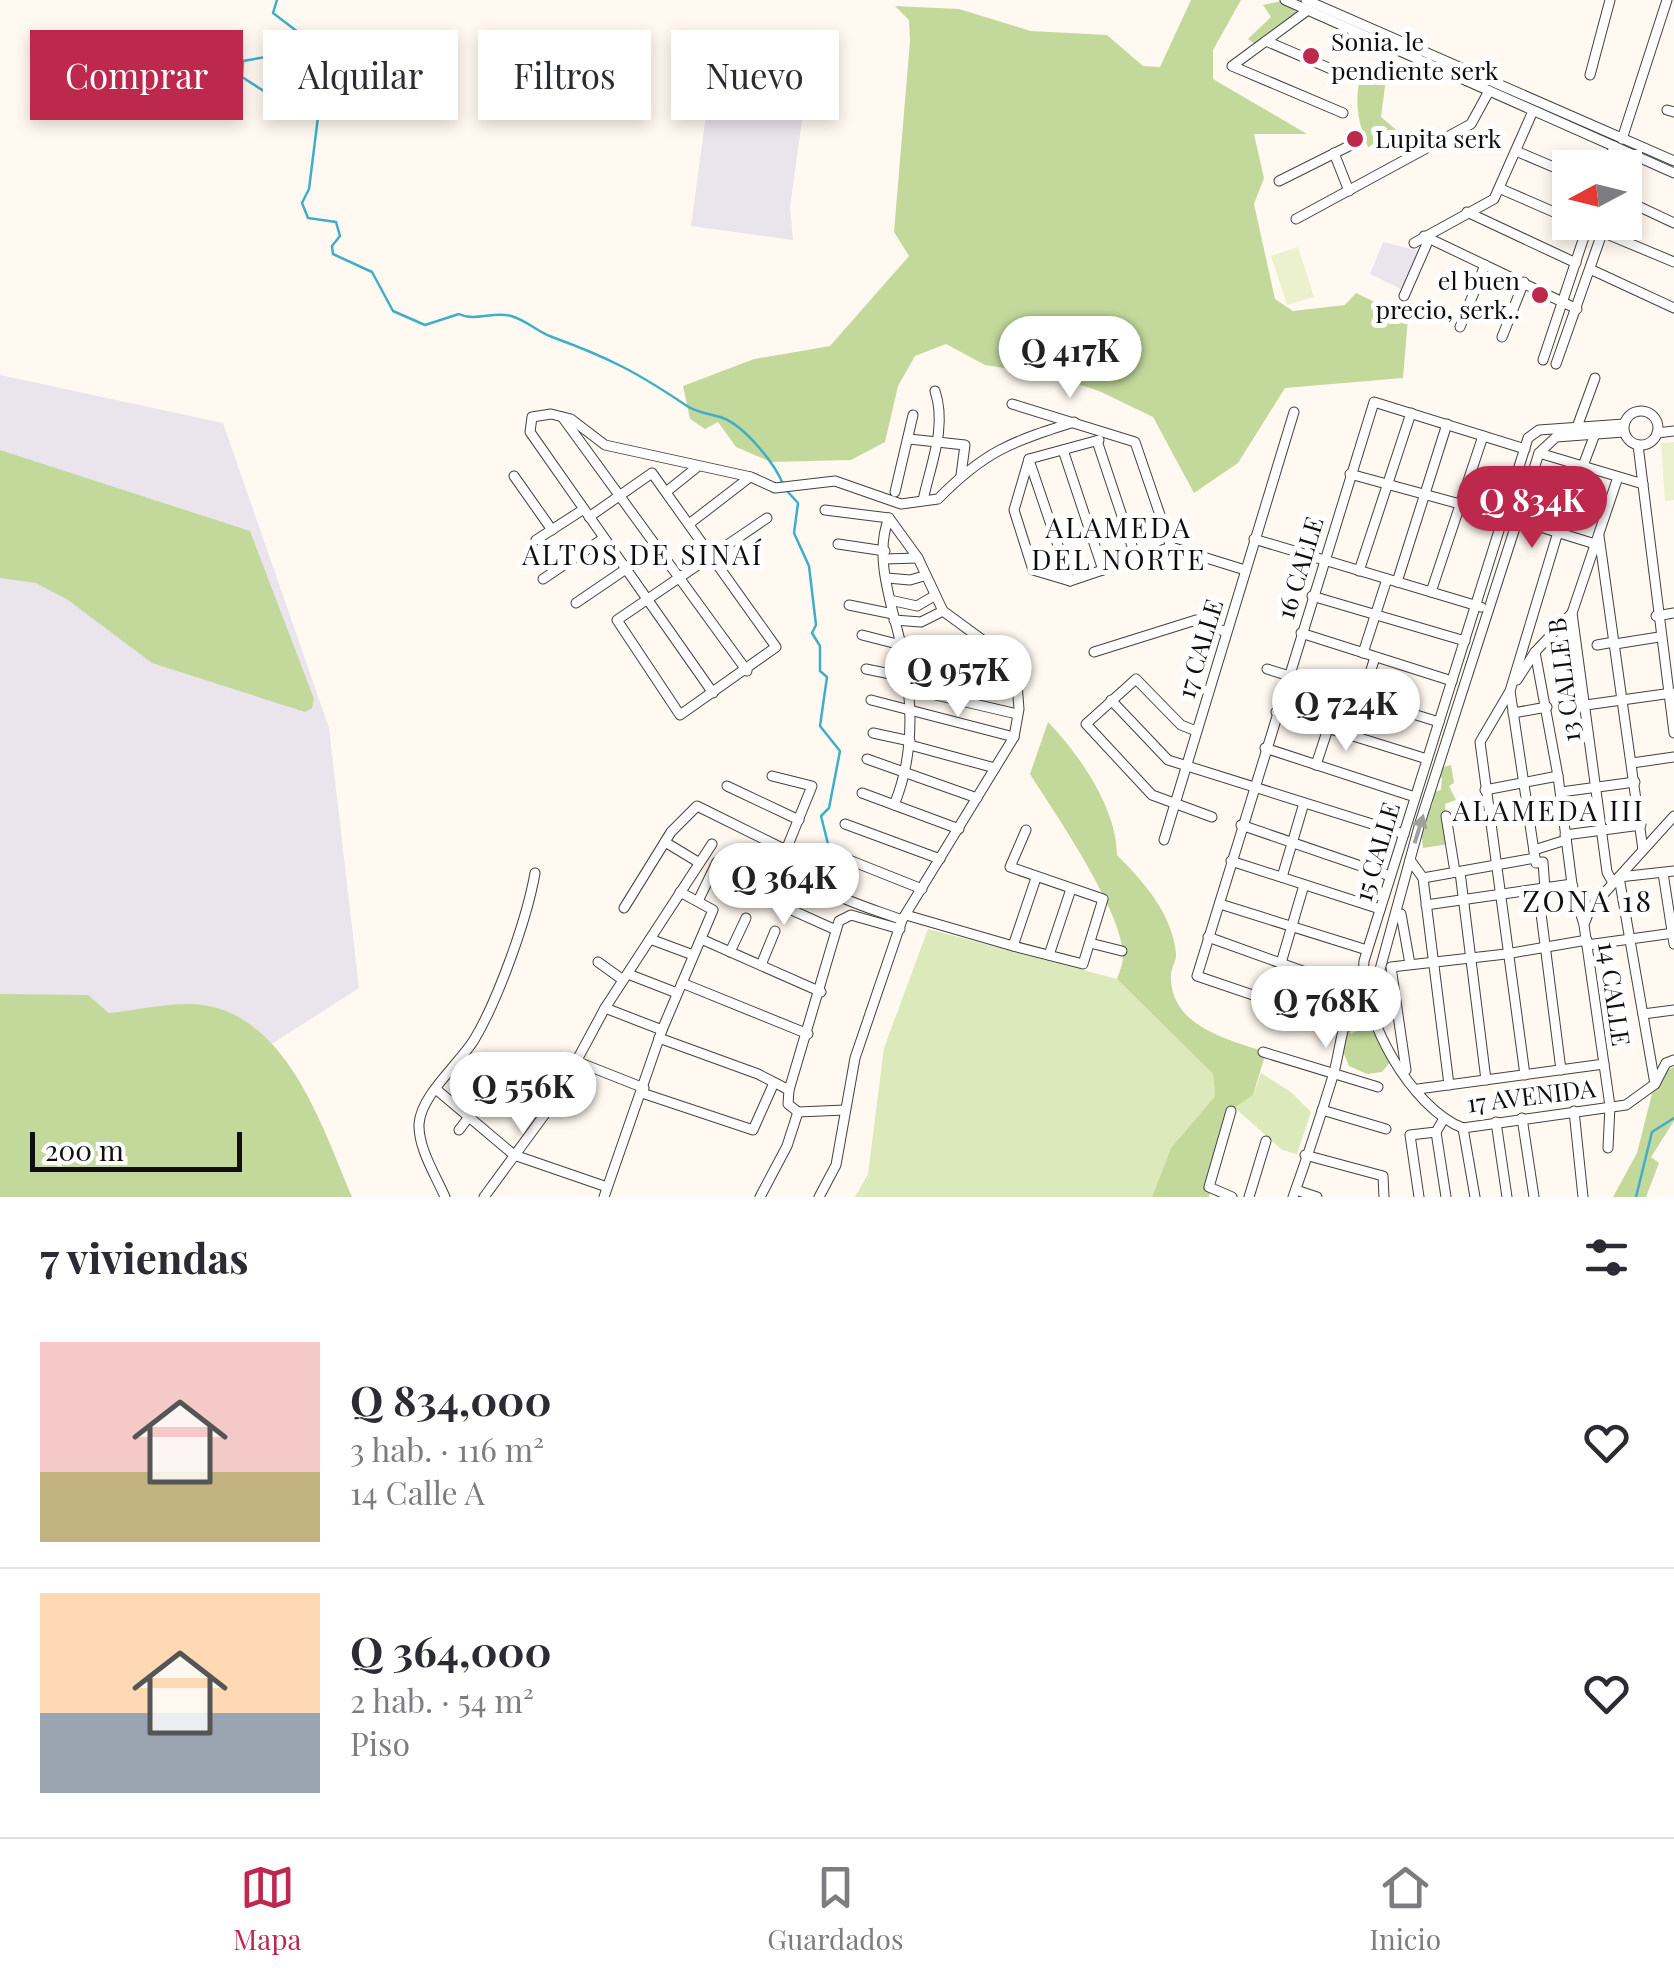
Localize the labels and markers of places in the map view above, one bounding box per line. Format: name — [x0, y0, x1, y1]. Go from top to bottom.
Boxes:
place label: Sonia. le pendiente serk — [1331, 24, 1499, 86]
marker: Sonia. le pendiente serk — [1300, 45, 1322, 67]
place label: Lupita serk — [1375, 121, 1502, 154]
marker: Lupita serk — [1344, 128, 1366, 150]
place label: el buen precio, serk.. — [1375, 263, 1520, 325]
marker: el buen precio, serk.. — [1529, 284, 1551, 306]
pin: Q 417K — [989, 316, 1151, 401]
pin: Q 834K — [1451, 466, 1613, 551]
pin: Q 957K — [877, 635, 1039, 720]
pin: Q 724K — [1265, 669, 1427, 754]
pin: Q 364K — [703, 843, 865, 928]
pin: Q 768K — [1245, 966, 1407, 1051]
pin: Q 556K — [442, 1052, 604, 1137]

